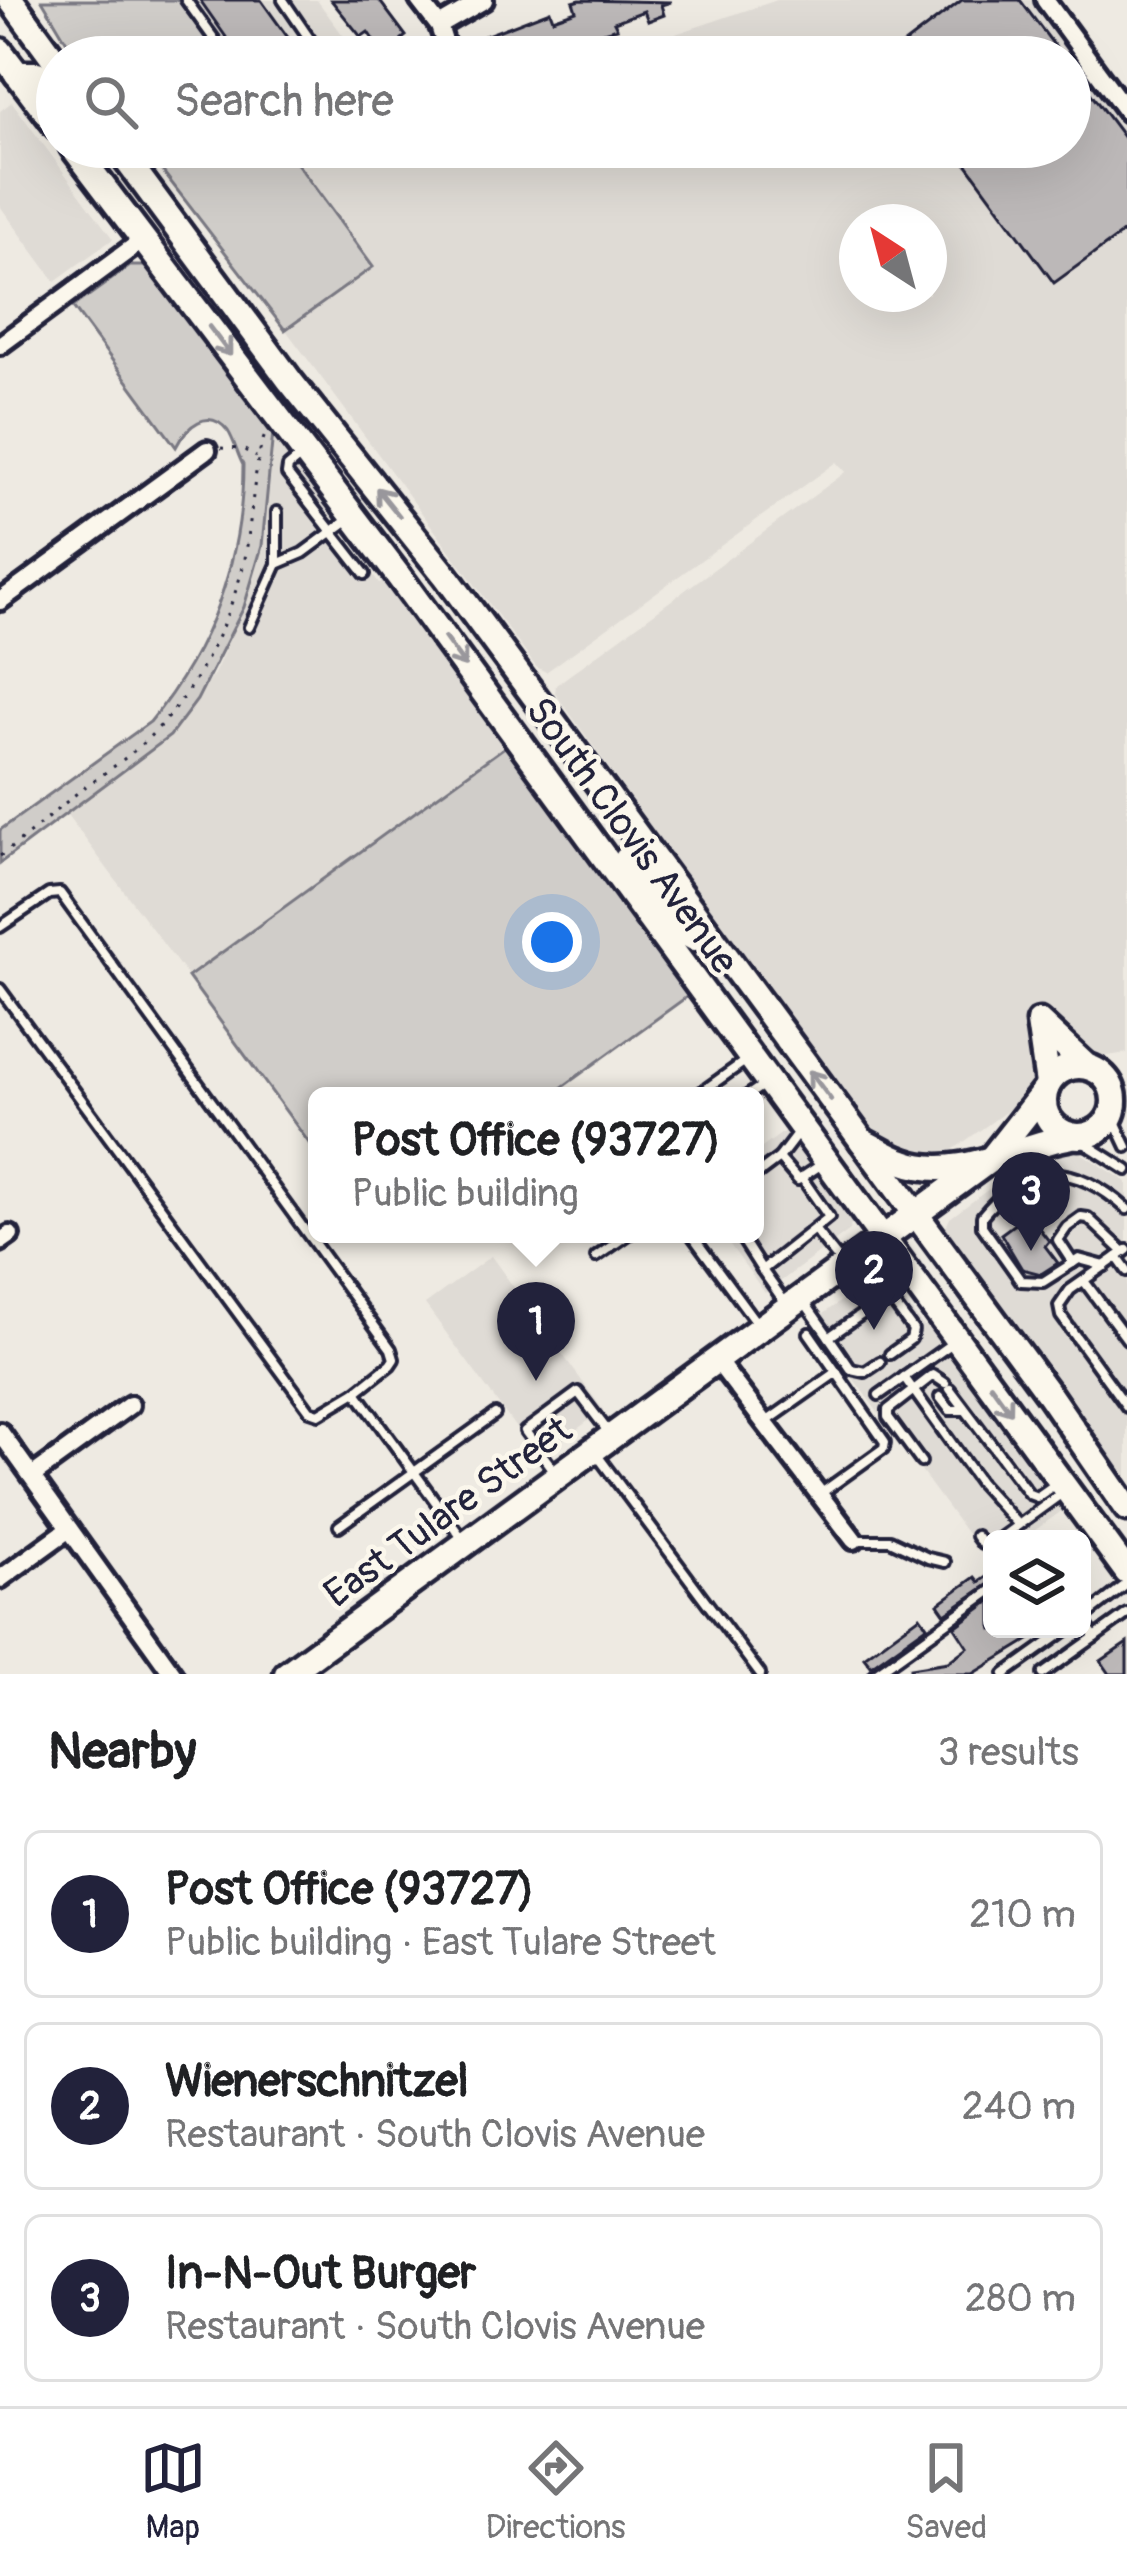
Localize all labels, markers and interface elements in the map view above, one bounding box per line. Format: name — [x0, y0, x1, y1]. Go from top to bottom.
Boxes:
search box — [36, 36, 1091, 168]
icon: search — [78, 69, 144, 135]
text: Search here — [174, 74, 394, 130]
north arrow — [839, 204, 947, 312]
one-way arrow — [207, 324, 233, 356]
one-way arrow — [375, 487, 402, 519]
one-way arrow — [441, 635, 467, 668]
street label: South Clovis Avenue — [515, 688, 749, 984]
your location — [522, 912, 582, 972]
one-way arrow — [808, 1070, 834, 1102]
popup — [308, 1087, 764, 1243]
text: Post Office (93727) — [351, 1113, 721, 1169]
pin: 3 — [992, 1152, 1070, 1251]
text: Public building — [351, 1169, 579, 1218]
pin: 2 — [835, 1231, 913, 1330]
pin: 1 — [497, 1282, 575, 1381]
one-way arrow — [988, 1382, 1013, 1415]
street label: East Tulare Street — [314, 1406, 581, 1618]
map controls — [983, 1530, 1091, 1638]
button: layers — [983, 1530, 1091, 1638]
text: Nearby — [48, 1720, 196, 1784]
text: 3 results — [938, 1728, 1079, 1777]
text: Post Office (93727) — [165, 1862, 534, 1918]
text: 1 — [82, 1890, 98, 1939]
text: 210 m — [969, 1890, 1076, 1939]
text: Public building · East Tulare Street — [165, 1918, 716, 1967]
text: Wienerschnitzel — [165, 2054, 468, 2110]
text: 2 — [79, 2082, 101, 2131]
text: 240 m — [962, 2082, 1076, 2131]
text: Restaurant · South Clovis Avenue — [165, 2110, 705, 2159]
text: In-N-Out Burger — [165, 2246, 476, 2302]
text: 3 — [79, 2274, 101, 2323]
text: 280 m — [965, 2274, 1076, 2323]
text: Restaurant · South Clovis Avenue — [165, 2302, 705, 2351]
tab: Map — [140, 2435, 206, 2548]
tab: Directions — [486, 2435, 626, 2548]
tab: Saved — [905, 2435, 987, 2548]

